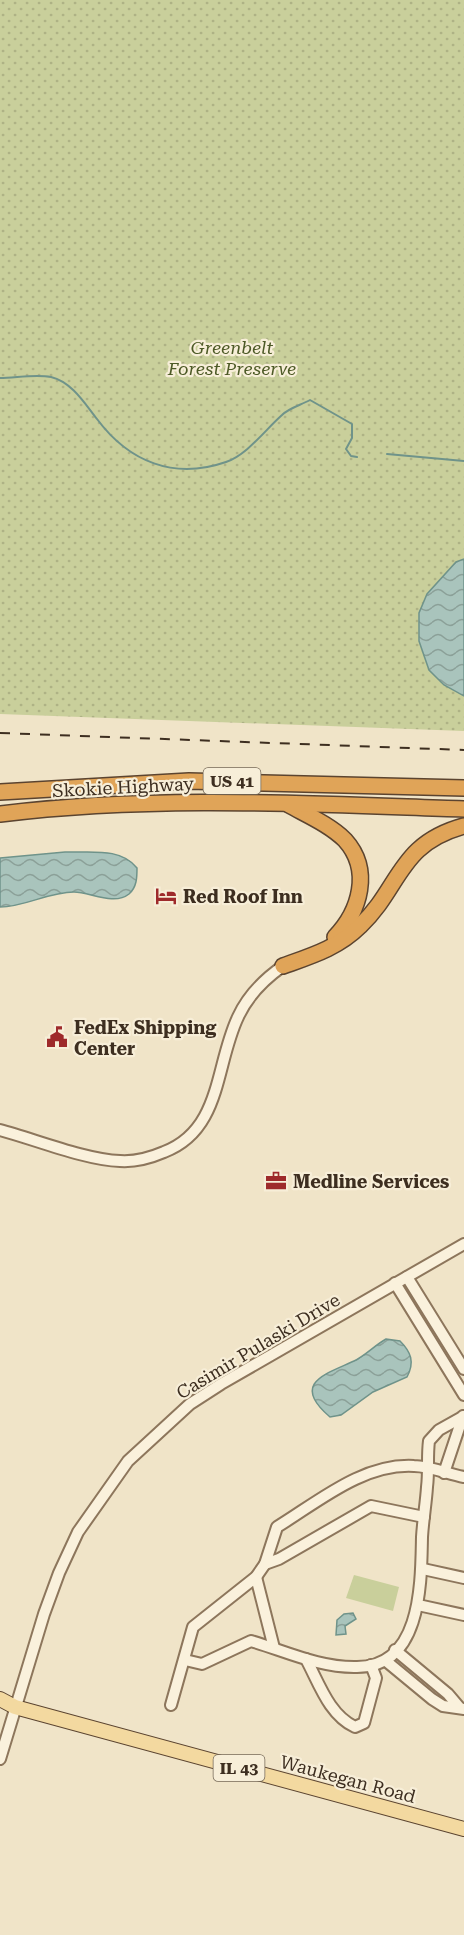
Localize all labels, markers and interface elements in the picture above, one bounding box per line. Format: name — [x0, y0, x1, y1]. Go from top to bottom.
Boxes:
park label: Greenbelt Forest Preserve — [167, 337, 296, 379]
road number: US 41 — [204, 768, 260, 794]
street label: Skokie Highway — [52, 773, 195, 801]
hotel icon: Red Roof Inn — [154, 884, 178, 908]
place label: Red Roof Inn — [183, 886, 303, 907]
place label: FedEx Shipping Center — [74, 1017, 217, 1059]
public building icon: FedEx Shipping Center — [45, 1025, 69, 1049]
office icon: Medline Services — [264, 1169, 288, 1193]
place label: Medline Services — [293, 1171, 449, 1192]
street label: Casimir Pulaski Drive — [173, 1289, 344, 1403]
street label: Waukegan Road — [278, 1751, 418, 1807]
road number: IL 43 — [214, 1755, 264, 1781]

